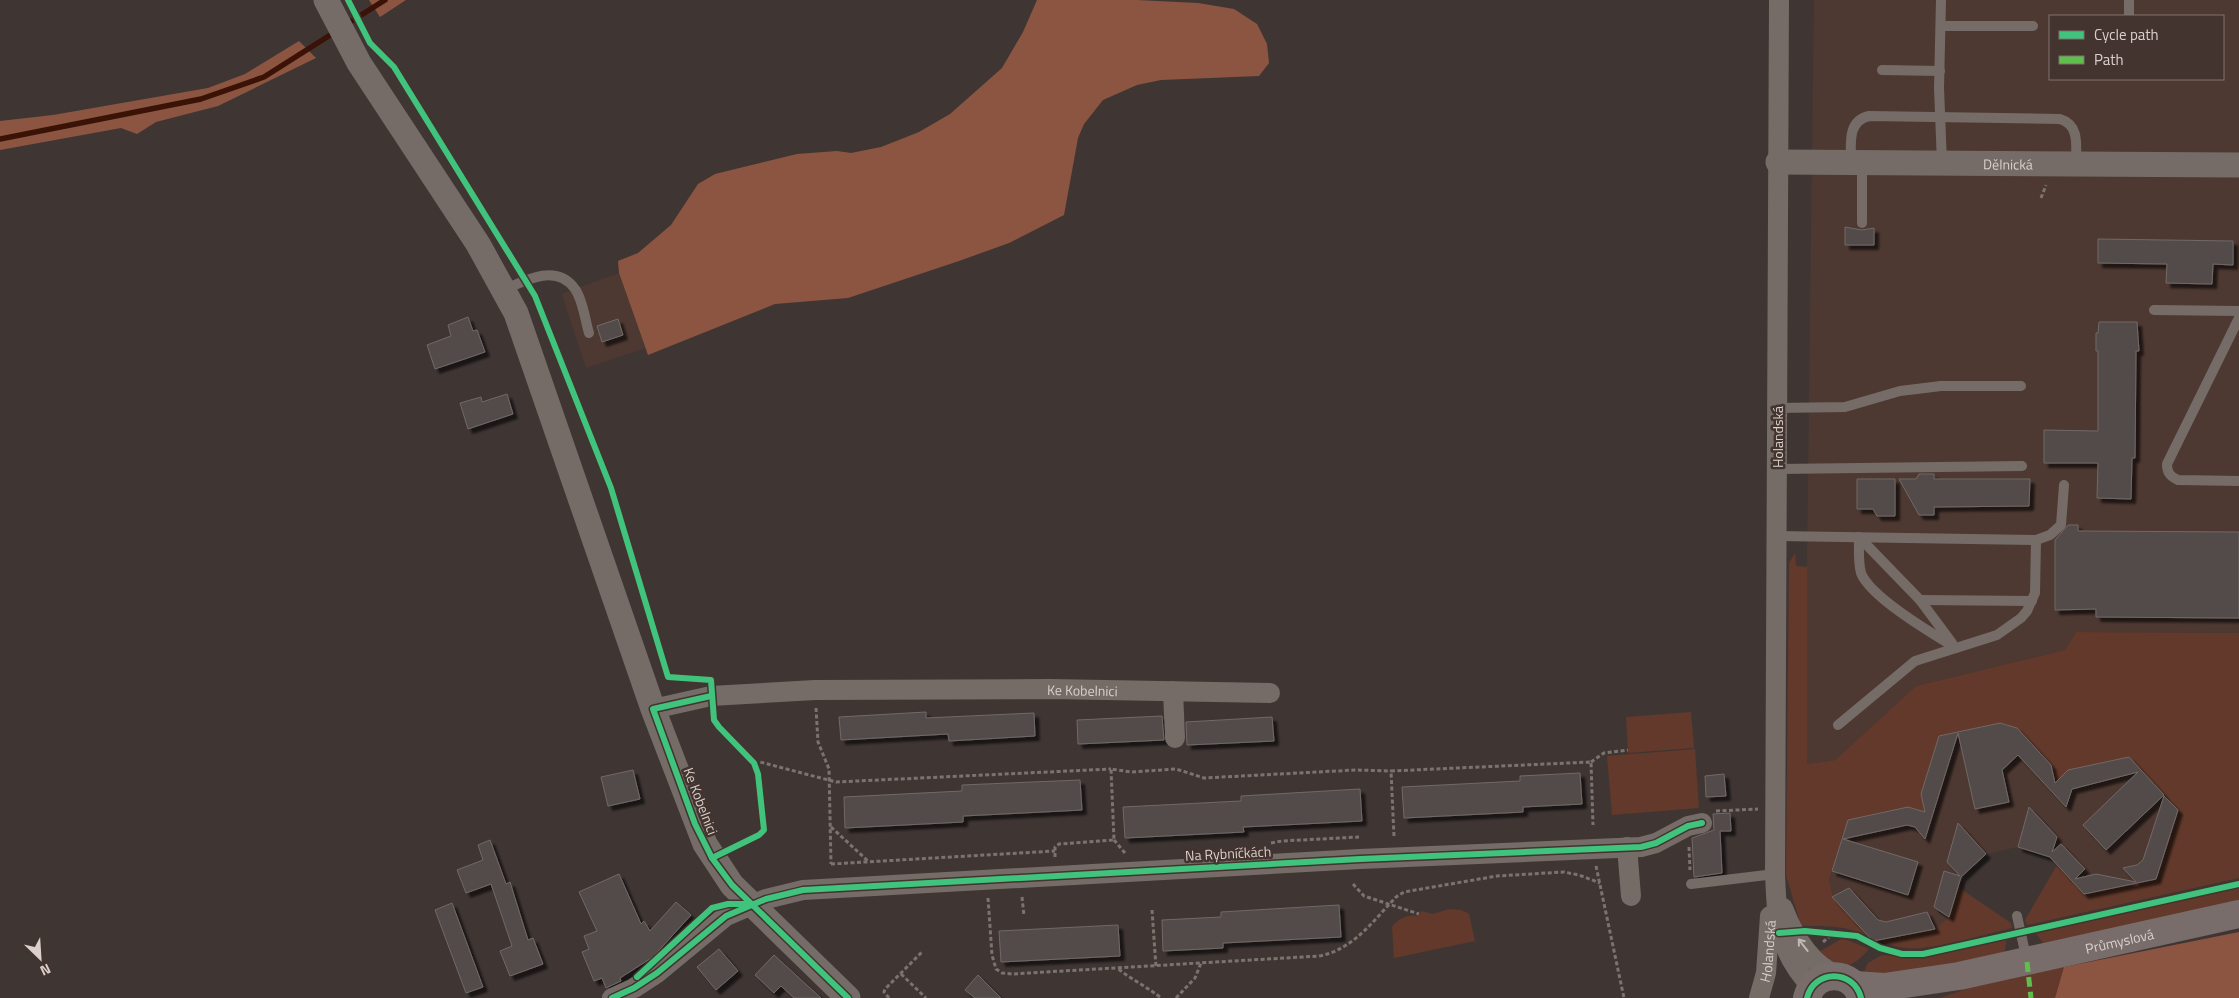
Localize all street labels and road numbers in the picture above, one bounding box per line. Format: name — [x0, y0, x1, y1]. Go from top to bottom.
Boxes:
street label: Dělnická — [1983, 153, 2033, 174]
street label: Holandská — [1767, 406, 1788, 468]
street label: Ke Kobelnici — [1047, 678, 1118, 701]
street label: Ke Kobelnici — [679, 764, 723, 838]
street label: Na Rybníčkách — [1184, 840, 1272, 866]
street label: Holandská — [1753, 919, 1780, 985]
street label: Průmyslová — [2083, 923, 2155, 958]

